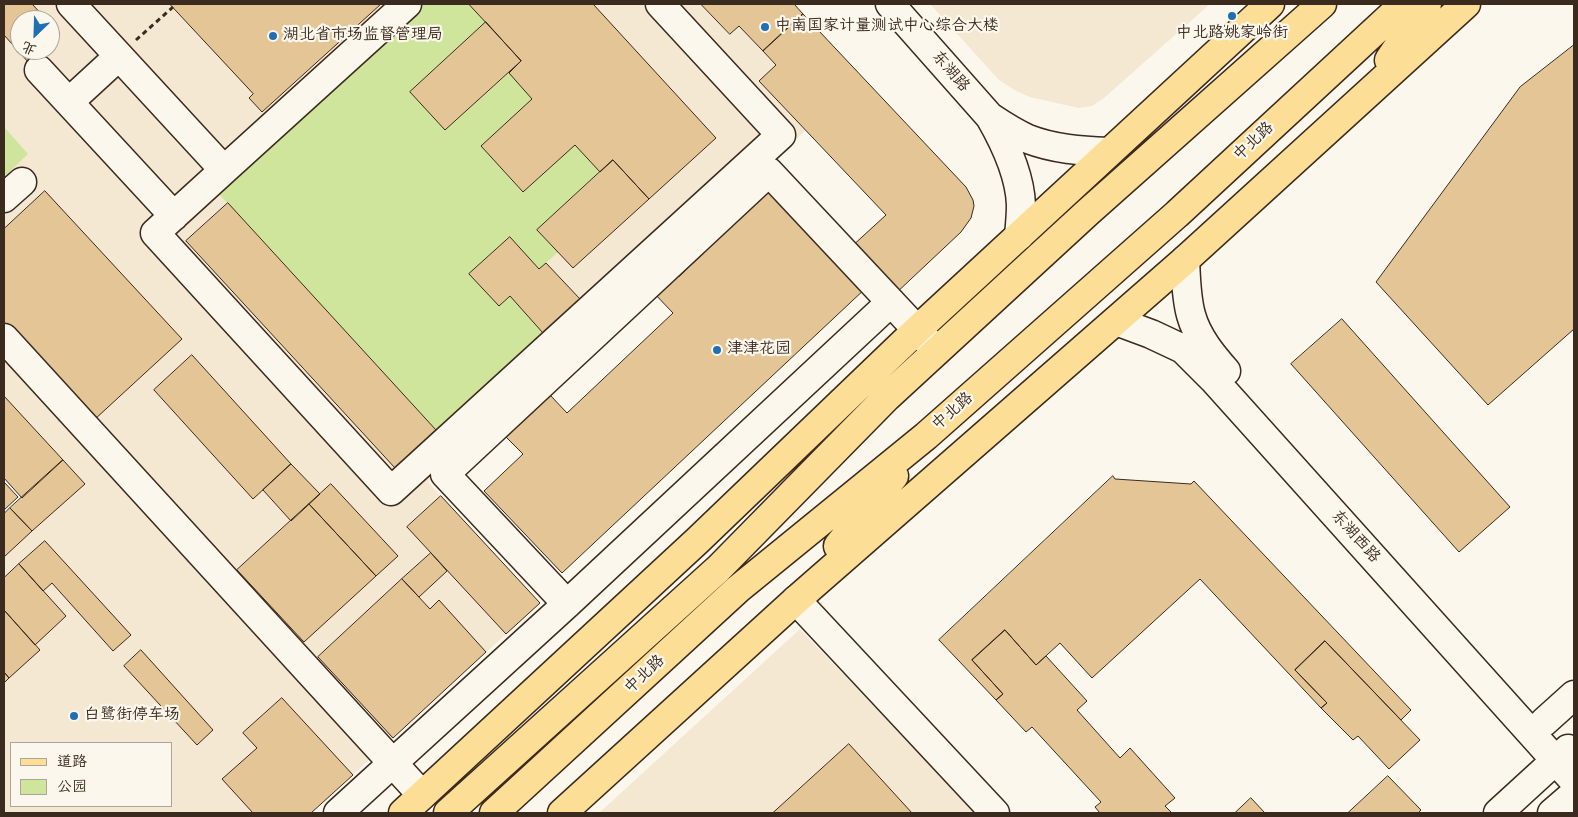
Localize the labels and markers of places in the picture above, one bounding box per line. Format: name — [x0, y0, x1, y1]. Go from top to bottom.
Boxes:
marker: 中北路姚家岭街 — [1226, 10, 1238, 22]
place label: 中南国家计量测试中心综合大楼 — [775, 17, 999, 37]
marker: 中南国家计量测试中心综合大楼 — [759, 21, 771, 33]
place label: 中北路姚家岭街 — [1176, 24, 1288, 44]
place label: 湖北省市场监督管理局 — [283, 26, 443, 46]
marker: 湖北省市场监督管理局 — [267, 30, 279, 42]
place label: 津津花园 — [727, 340, 791, 360]
marker: 津津花园 — [711, 344, 723, 356]
place label: 白鹭街停车场 — [84, 706, 180, 726]
marker: 白鹭街停车场 — [68, 710, 80, 722]

